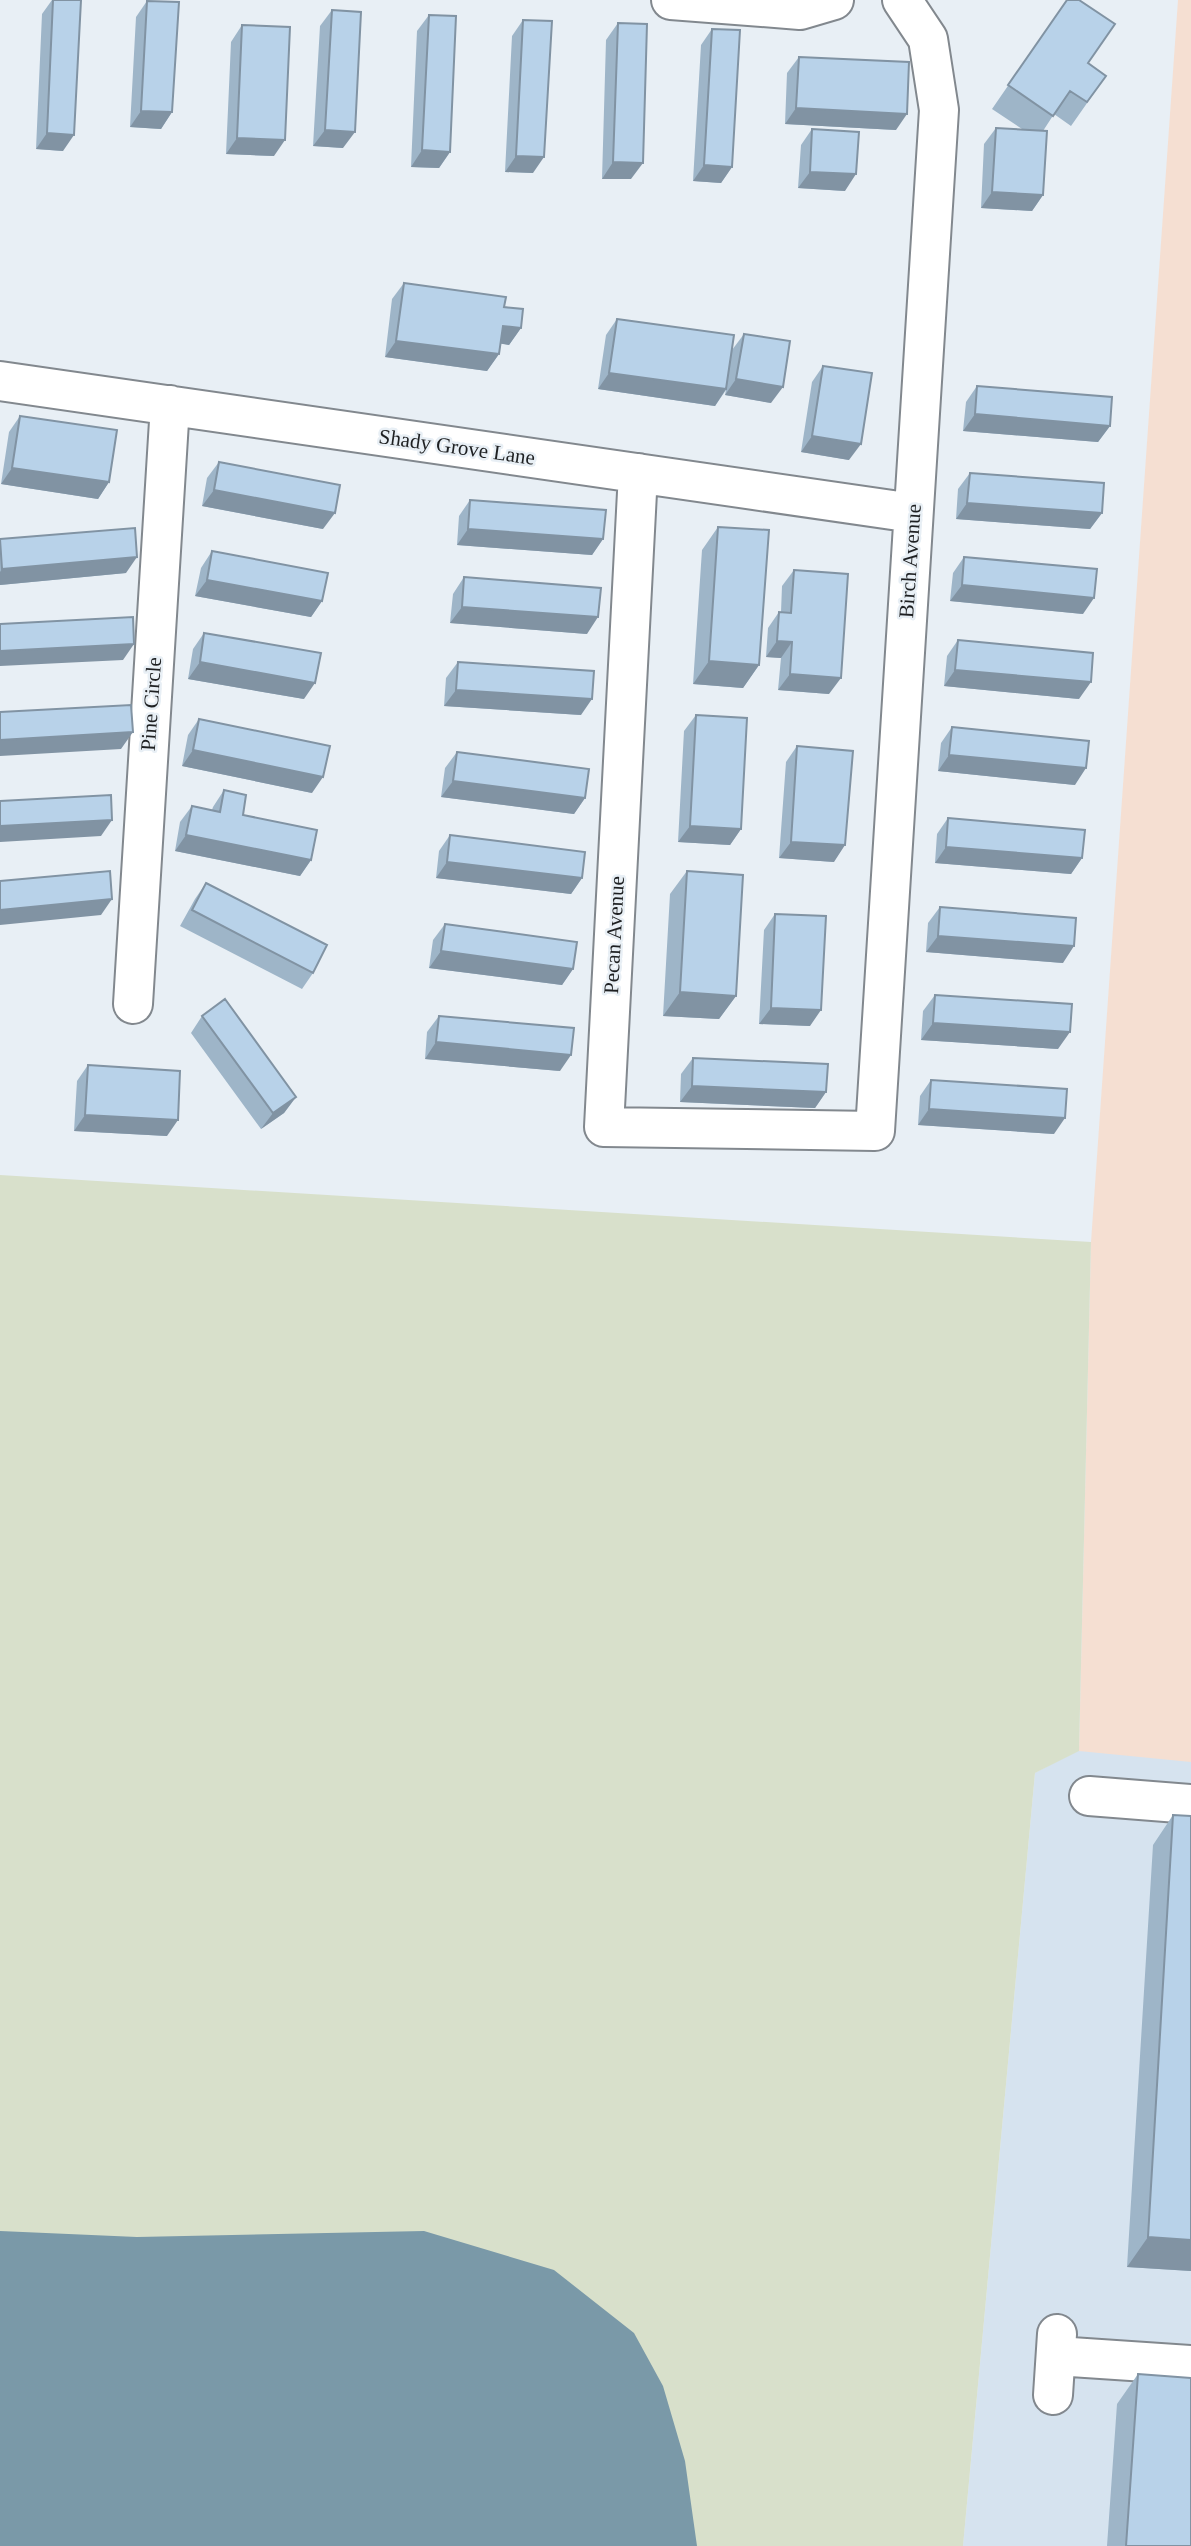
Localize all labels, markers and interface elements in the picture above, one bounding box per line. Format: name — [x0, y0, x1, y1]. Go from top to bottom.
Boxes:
street label: Shady Grove Lane — [377, 424, 537, 470]
street label: Birch Avenue — [894, 503, 926, 619]
street label: Pine Circle — [136, 656, 166, 752]
street label: Pecan Avenue — [599, 875, 629, 995]

